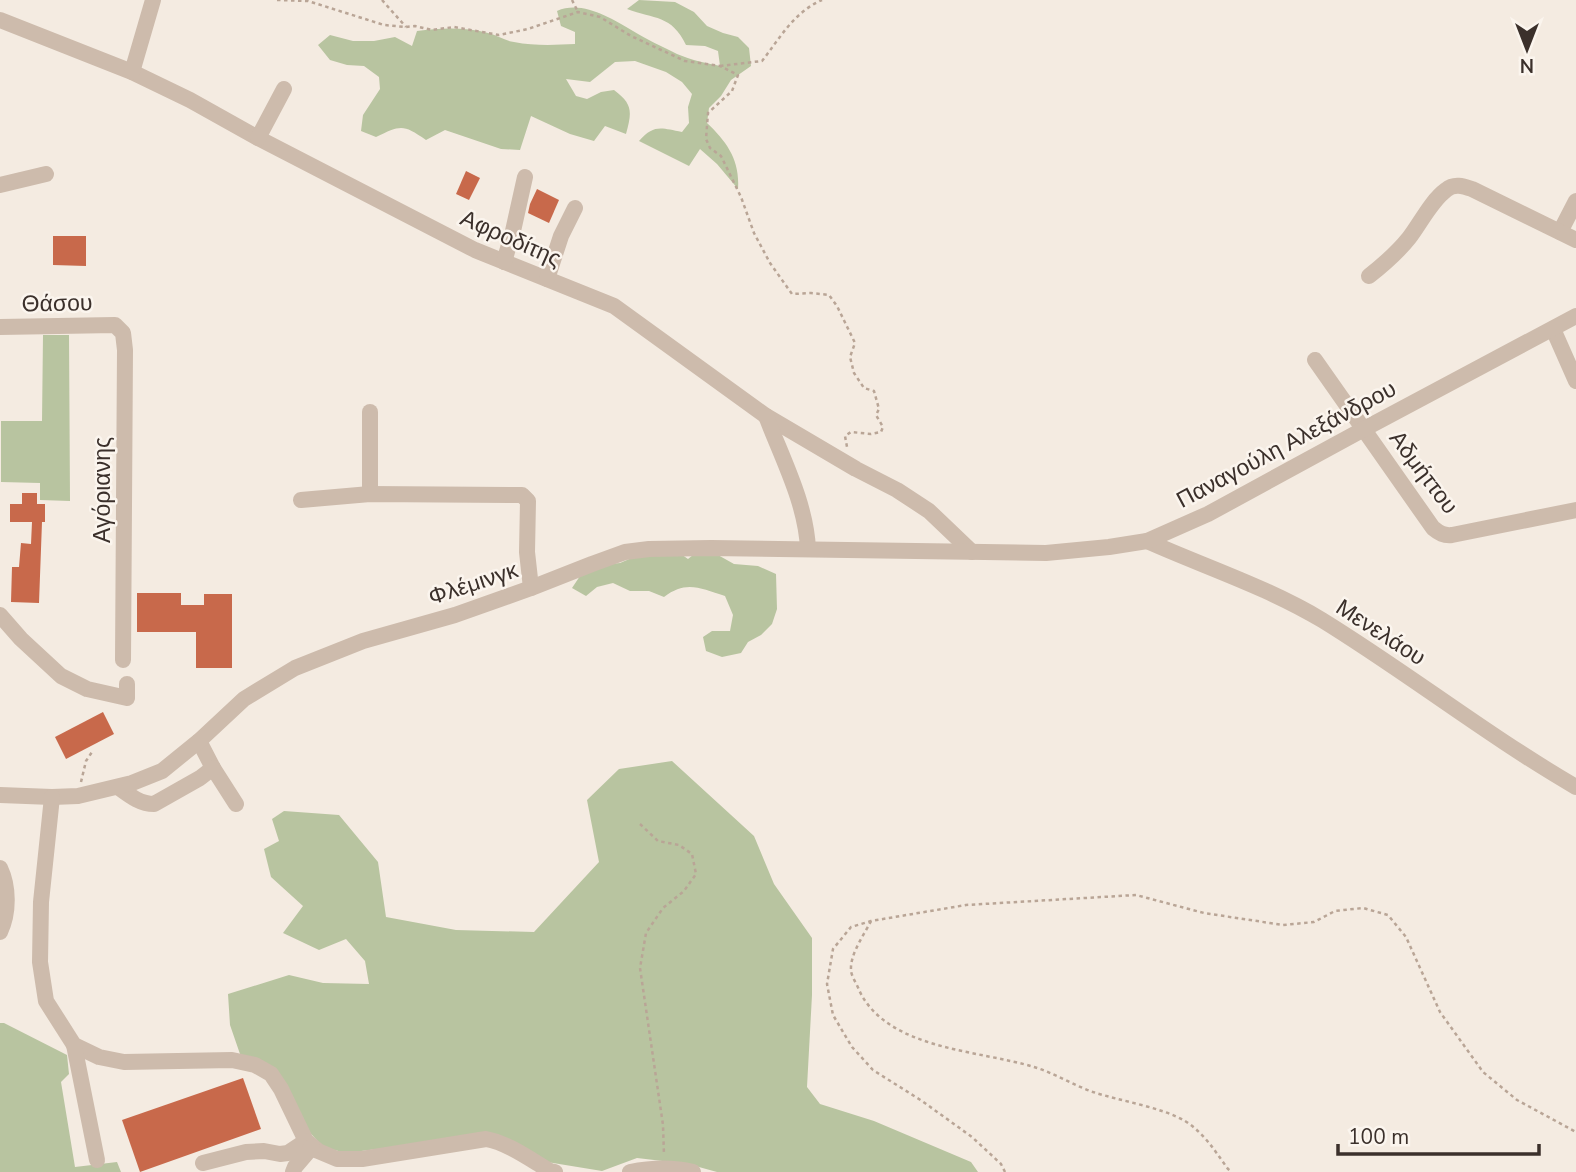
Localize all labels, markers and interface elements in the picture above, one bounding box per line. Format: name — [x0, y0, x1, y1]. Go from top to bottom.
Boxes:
north arrow — [1492, 14, 1562, 84]
text: N — [1520, 52, 1534, 78]
street label: Αφροδίτης — [456, 203, 566, 274]
street label: Θάσου — [21, 287, 93, 320]
street label: Παναγούλη Αλεξάνδρου — [1171, 373, 1402, 516]
street label: Αδμήττου — [1382, 424, 1465, 520]
street label: Αγόριανης — [87, 437, 118, 543]
street label: Φλέμινγκ — [424, 554, 522, 613]
street label: Μενελάου — [1330, 592, 1432, 673]
scale bar — [1338, 1112, 1539, 1156]
text: 100 m — [1348, 1123, 1409, 1151]

